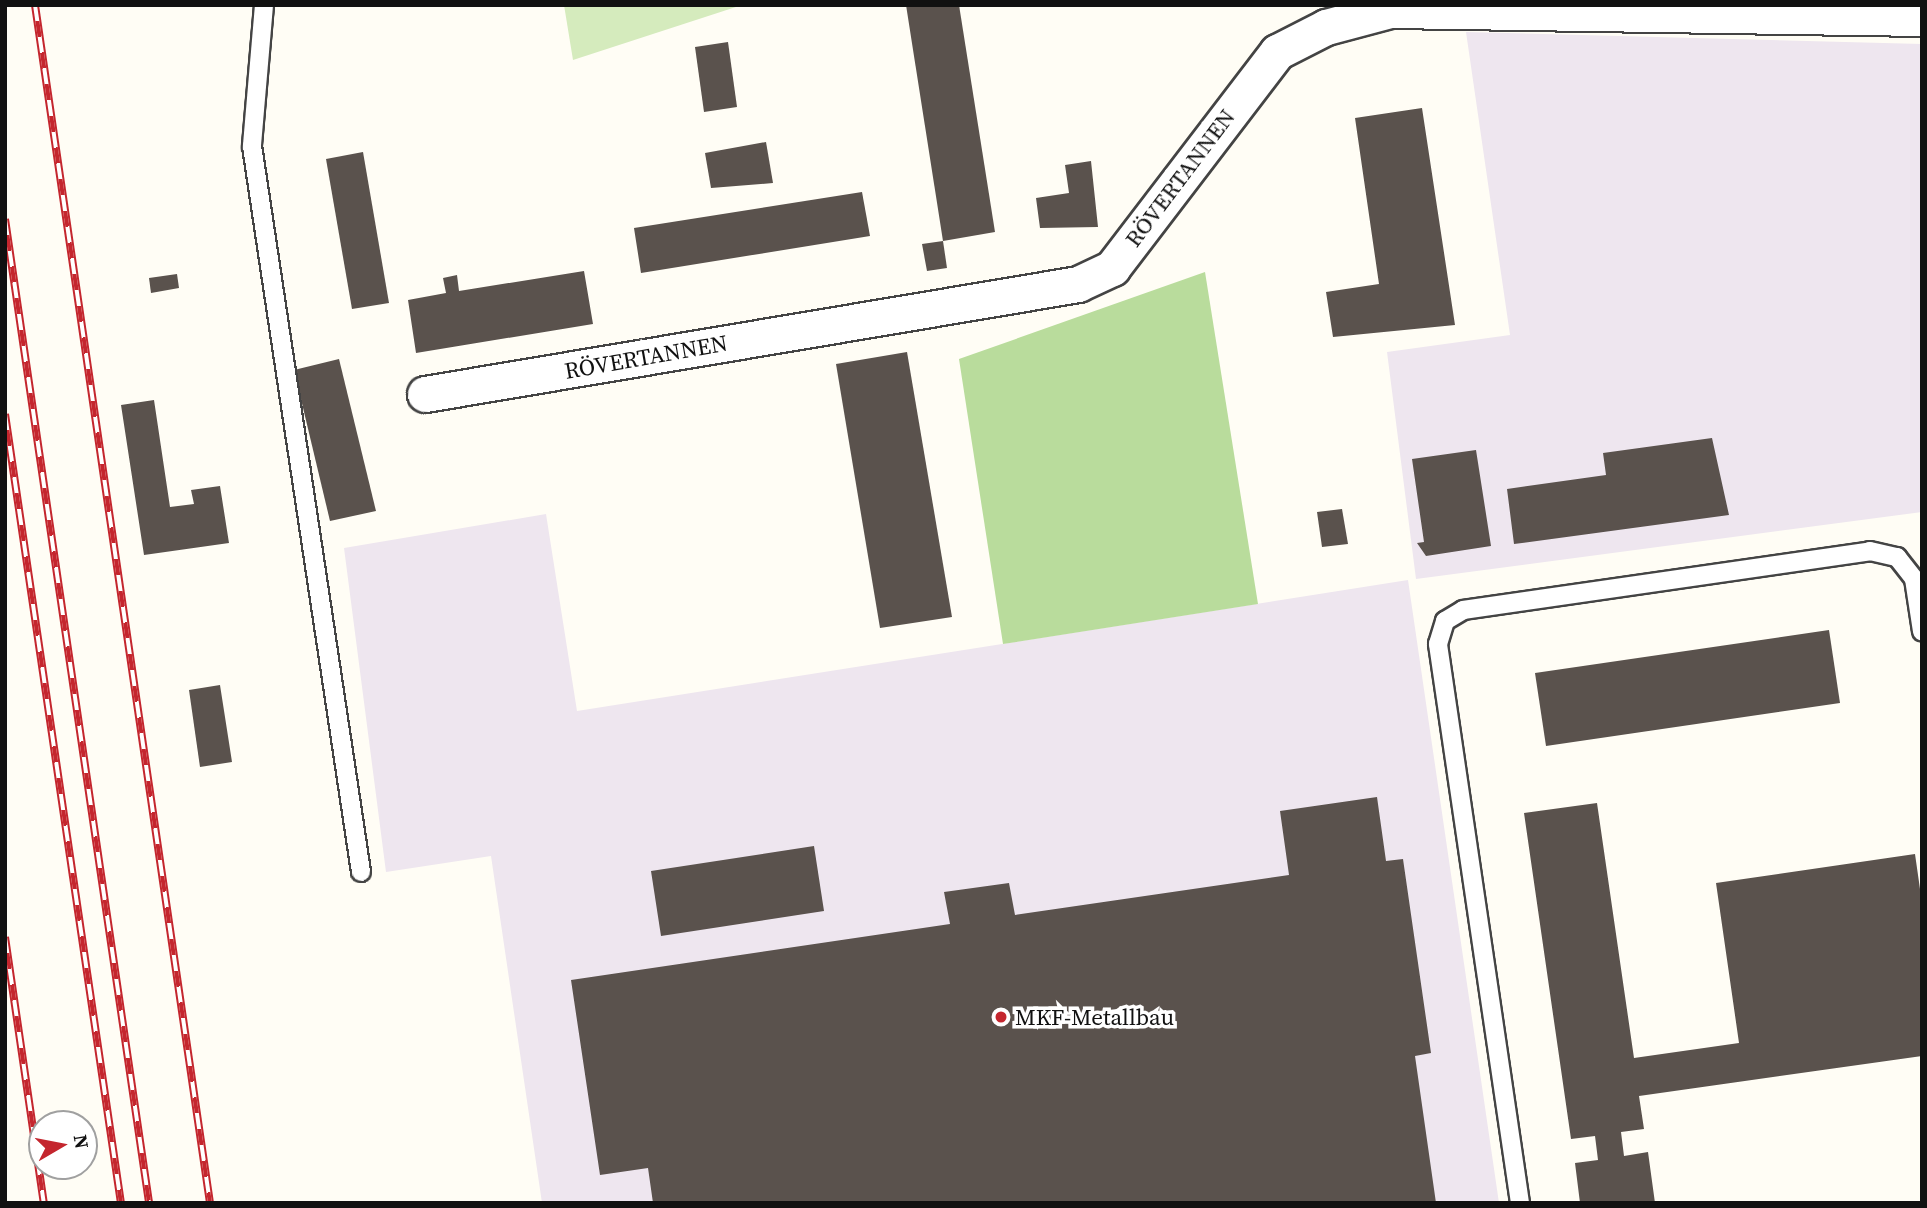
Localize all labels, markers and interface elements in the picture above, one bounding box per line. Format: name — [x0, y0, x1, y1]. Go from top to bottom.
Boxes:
street label: RÖVERTANNEN — [1119, 104, 1241, 252]
street label: RÖVERTANNEN — [562, 329, 730, 385]
place label: MKF-Metallbau — [1015, 1003, 1174, 1031]
marker: MKF-Metallbau — [993, 1009, 1009, 1025]
north arrow — [28, 1110, 98, 1180]
text: N — [68, 1133, 96, 1151]

